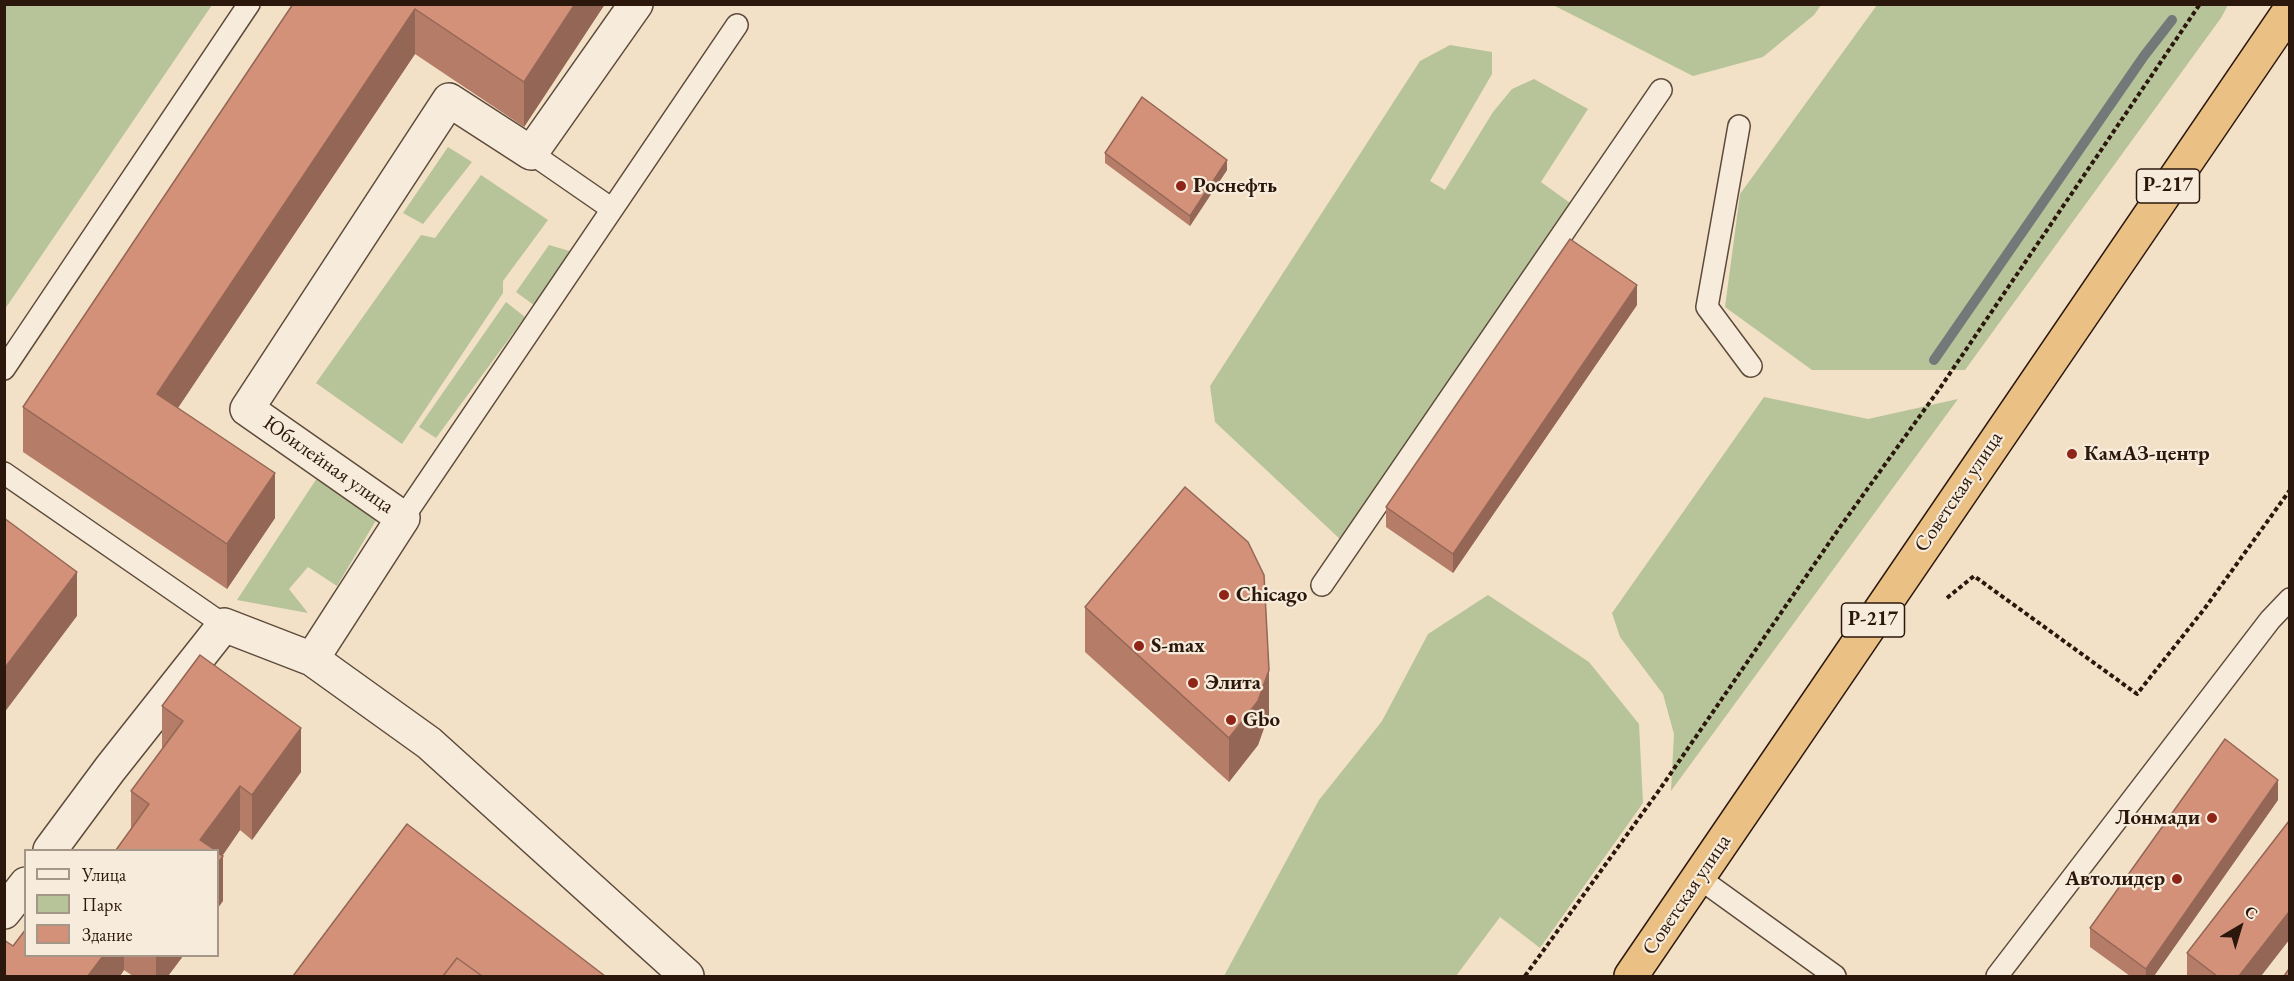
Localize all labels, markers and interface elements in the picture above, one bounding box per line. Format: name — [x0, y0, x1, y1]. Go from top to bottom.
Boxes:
road number: Р-217 — [2136, 169, 2200, 203]
place label: Роснефть — [1193, 173, 1277, 199]
marker: Роснефть — [1174, 179, 1188, 193]
street label: Юбилейная улица — [258, 411, 398, 519]
street label: Советская улица — [1909, 427, 2009, 557]
place label: КамАЗ-центр — [2084, 441, 2210, 467]
marker: КамАЗ-центр — [2065, 447, 2079, 461]
place label: Chicago — [1236, 582, 1307, 608]
marker: Chicago — [1217, 588, 1231, 602]
road number: Р-217 — [1842, 603, 1904, 637]
place label: S-max — [1151, 633, 1205, 659]
marker: S-max — [1132, 639, 1146, 653]
place label: Элита — [1205, 670, 1261, 696]
marker: Элита — [1186, 676, 1200, 690]
place label: Gbo — [1243, 707, 1280, 733]
marker: Gbo — [1224, 713, 1238, 727]
place label: Лонмади — [2115, 805, 2200, 831]
marker: Лонмади — [2205, 811, 2219, 825]
street label: Советская улица — [1637, 830, 1737, 960]
legend — [24, 849, 219, 957]
text: Улица — [82, 863, 126, 886]
place label: Автолидер — [2065, 866, 2165, 892]
marker: Автолидер — [2170, 872, 2184, 886]
text: Парк — [82, 893, 122, 916]
north arrow — [2210, 897, 2270, 957]
text: С — [2240, 901, 2262, 924]
text: Здание — [82, 923, 132, 946]

